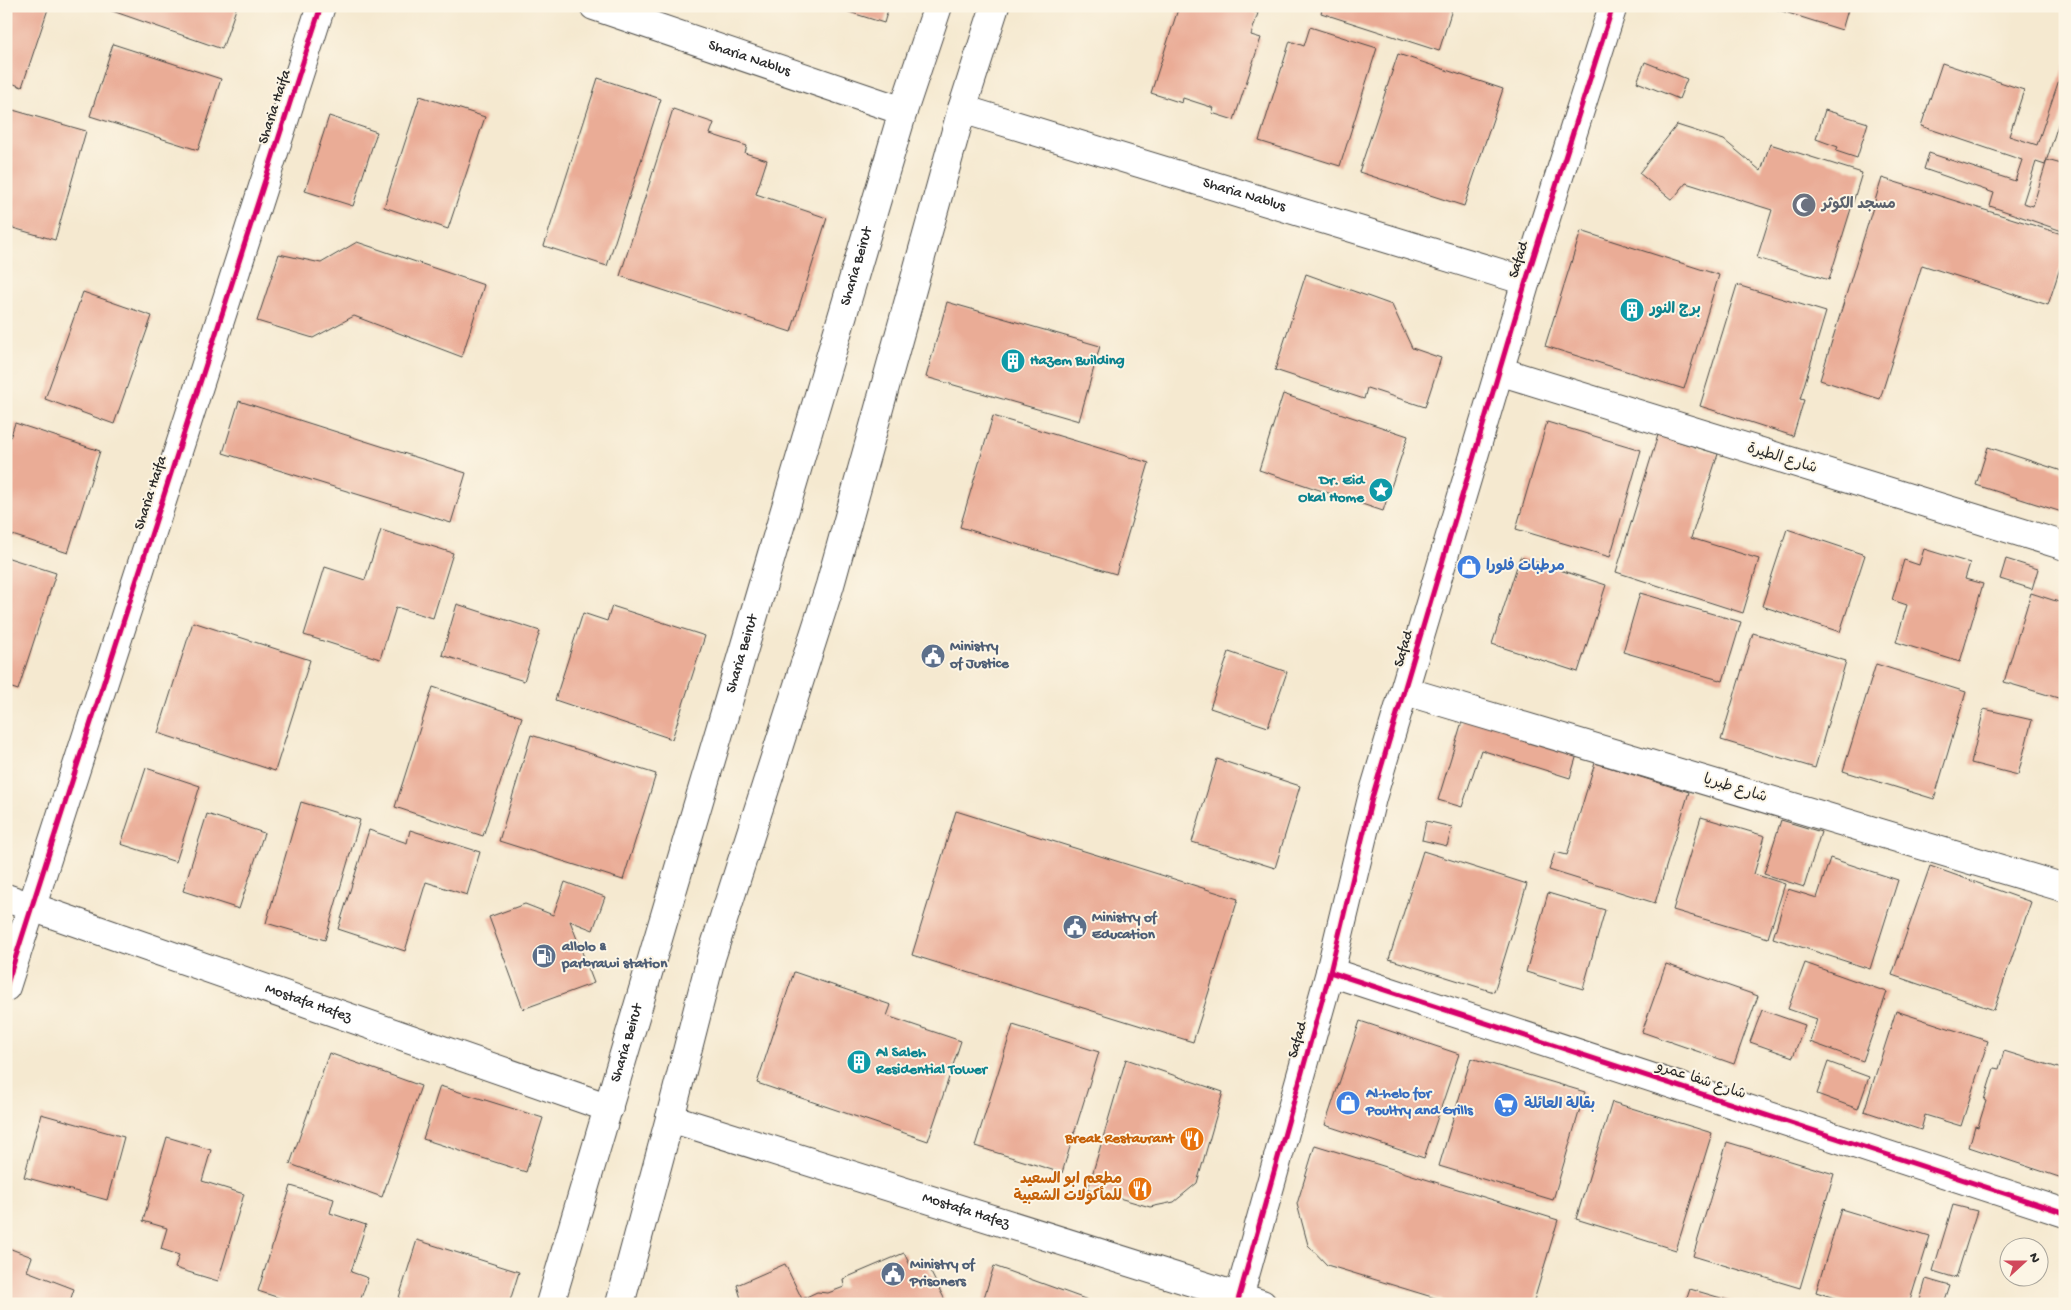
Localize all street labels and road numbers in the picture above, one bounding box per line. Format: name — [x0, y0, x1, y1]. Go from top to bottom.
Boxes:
street label: Sharia Nablus — [706, 36, 793, 81]
street label: Sharia Haifa — [255, 67, 296, 146]
street label: Sharia Nablus — [1201, 174, 1288, 216]
street label: Sharia Beirut — [837, 223, 878, 308]
street label: Safad — [1505, 239, 1533, 280]
street label: شارع الطيرة — [1745, 440, 1819, 478]
street label: Sharia Haifa — [131, 453, 172, 532]
street label: Sharia Beirut — [722, 611, 763, 695]
street label: Safad — [1390, 628, 1418, 669]
street label: شارع طبريا — [1701, 771, 1769, 807]
street label: Mostafa Hafez — [262, 980, 354, 1027]
street label: Sharia Beirut — [607, 1000, 648, 1085]
street label: Safad — [1284, 1019, 1312, 1060]
street label: شارع شفا عمرو — [1653, 1058, 1748, 1104]
street label: Mostafa Hafez — [920, 1189, 1012, 1233]

